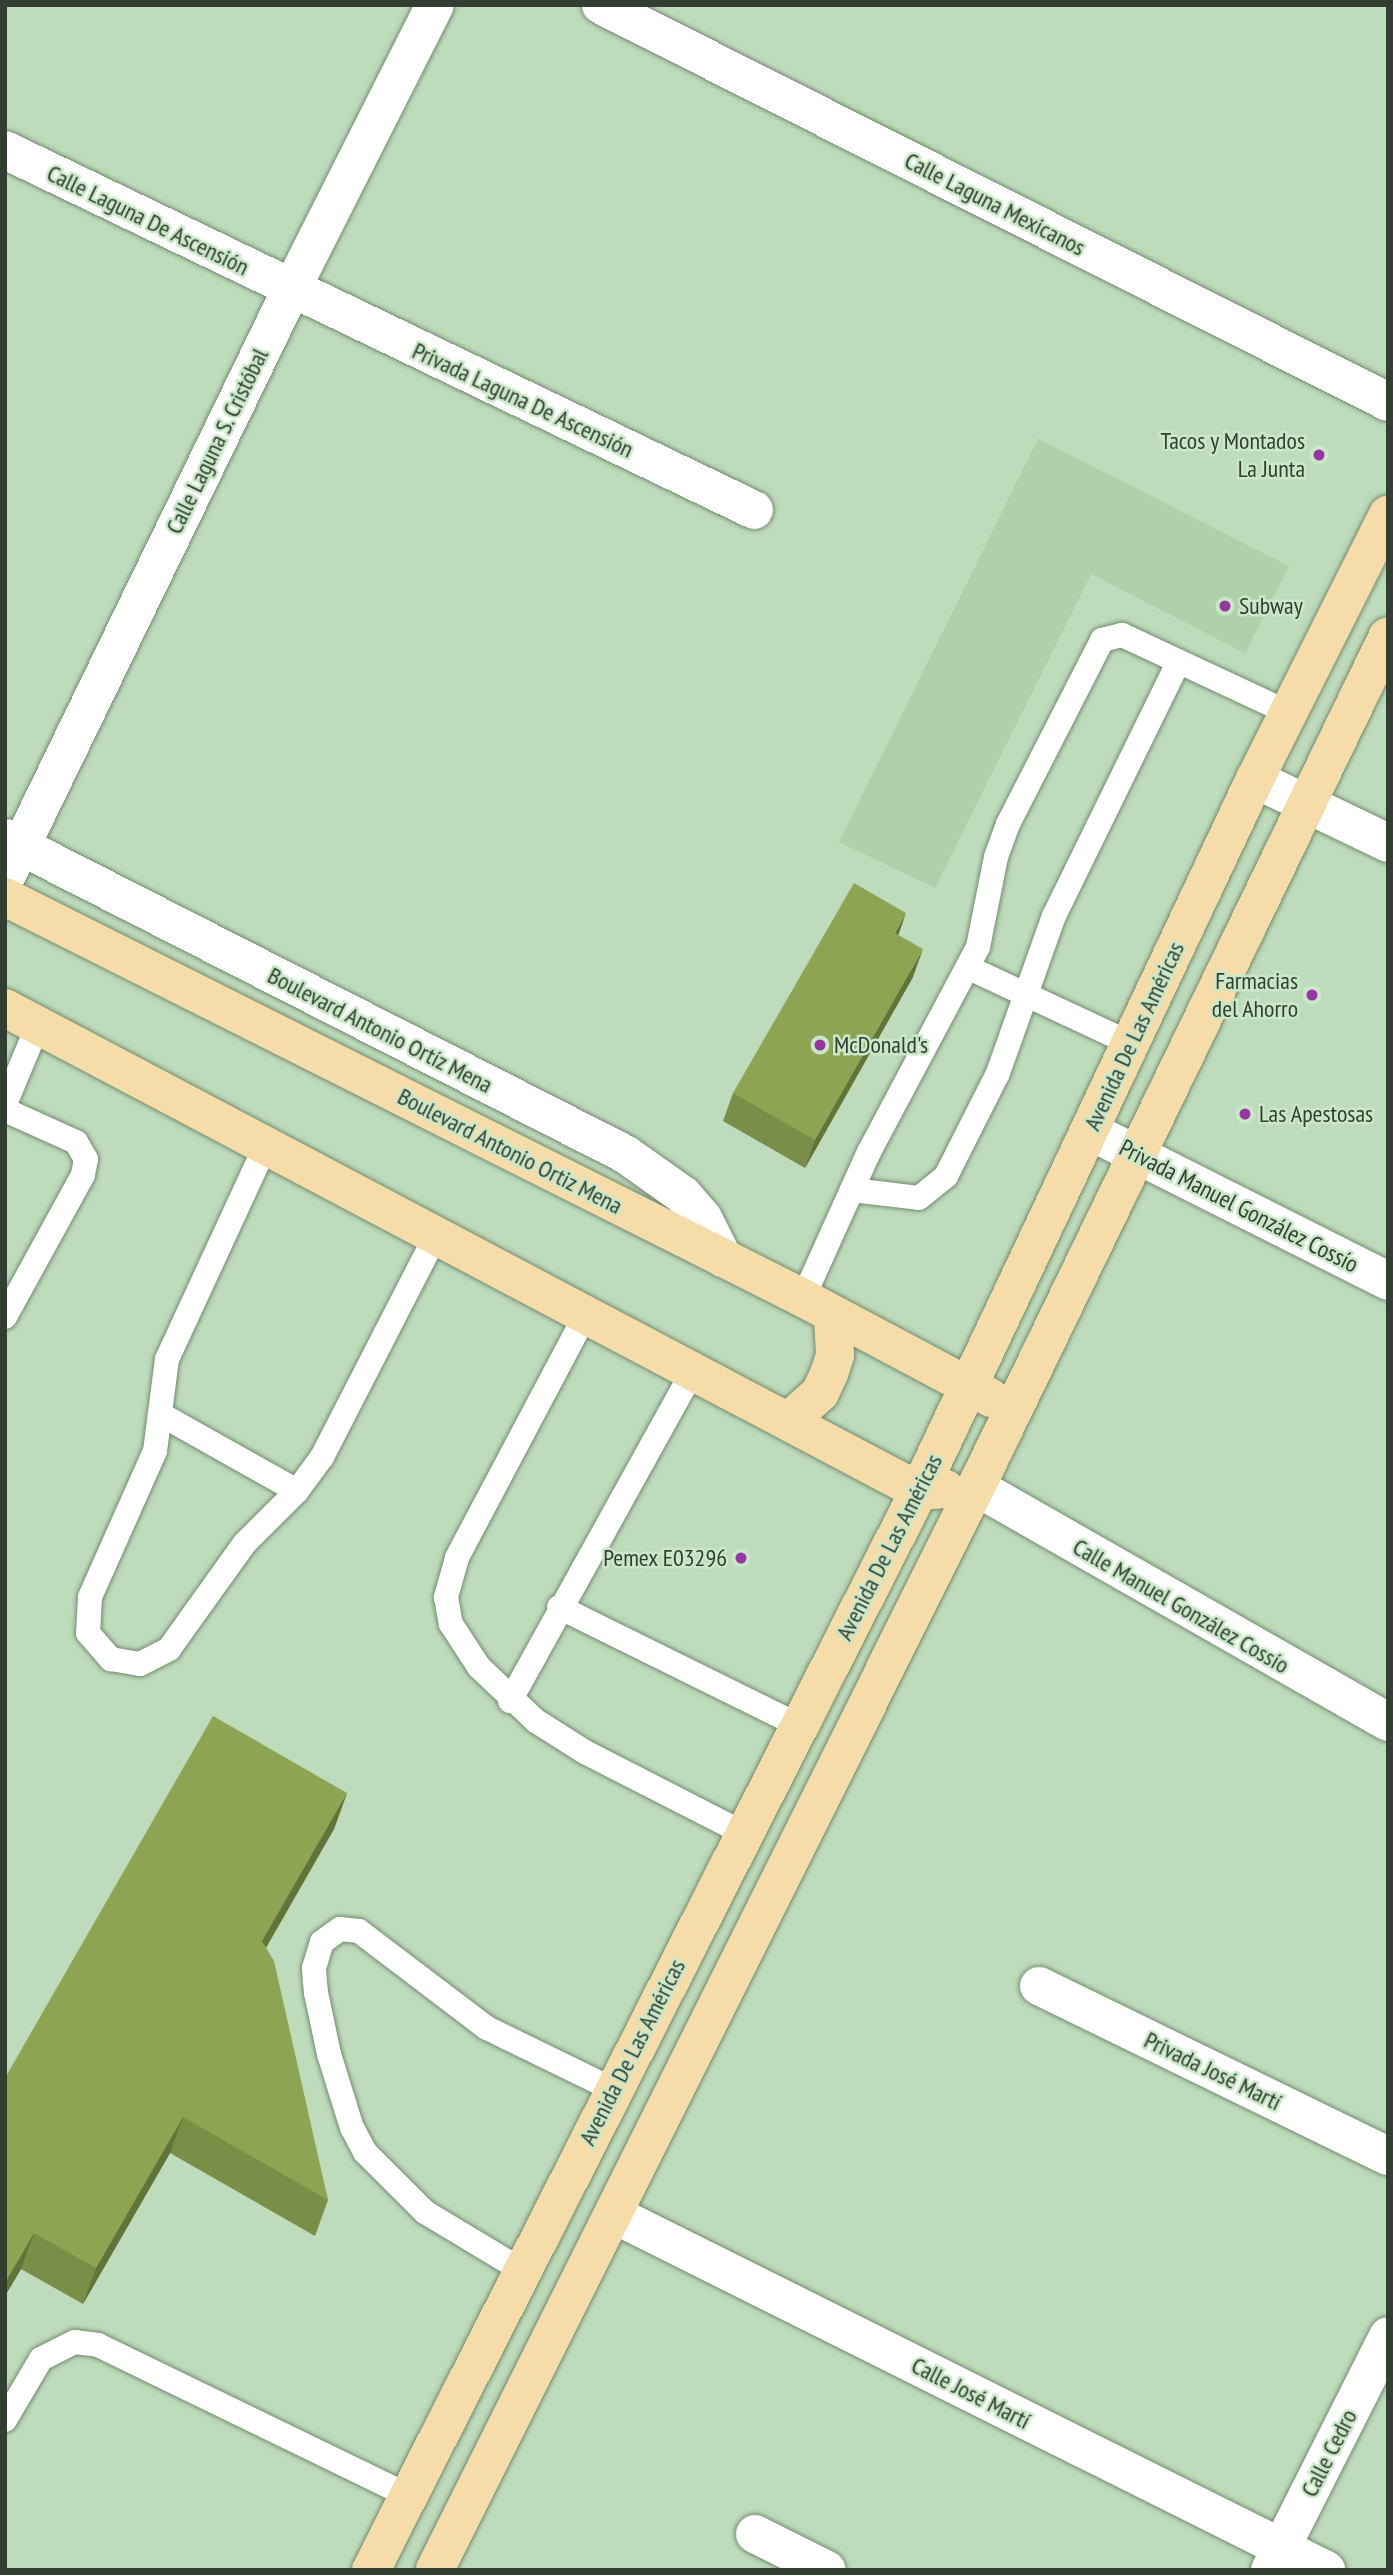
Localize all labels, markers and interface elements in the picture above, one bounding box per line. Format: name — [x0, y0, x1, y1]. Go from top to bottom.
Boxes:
street label: Calle Laguna Mexicanos — [900, 146, 1090, 262]
street label: Calle Laguna De Ascensión — [42, 158, 254, 282]
street label: Privada Laguna De Ascensión — [408, 336, 638, 464]
street label: Calle Laguna S. Cristóbal — [159, 343, 275, 539]
place label: Tacos y Montados La Junta — [1160, 427, 1305, 483]
marker: Tacos y Montados La Junta — [1311, 447, 1327, 463]
place label: Subway — [1239, 592, 1303, 620]
marker: Subway — [1217, 598, 1233, 614]
street label: Avenida De Las Américas — [1078, 937, 1190, 1135]
street label: Boulevard Antonio Ortíz Mena — [262, 961, 498, 1099]
place label: Farmacias del Ahorro — [1211, 967, 1298, 1023]
marker: Farmacias del Ahorro — [1304, 987, 1320, 1003]
place label: McDonald's — [834, 1031, 928, 1059]
marker: McDonald's — [812, 1037, 828, 1053]
street label: Boulevard Antonio Ortiz Mena — [392, 1082, 628, 1220]
place label: Las Apestosas — [1259, 1100, 1374, 1128]
marker: Las Apestosas — [1237, 1106, 1253, 1122]
street label: Privada Manuel González Cossío — [1114, 1133, 1364, 1279]
street label: Avenida De Las Américas — [829, 1449, 949, 1645]
street label: Calle Manuel González Cossío — [1068, 1532, 1294, 1680]
place label: Pemex E03296 — [603, 1544, 727, 1572]
marker: Pemex E03296 — [733, 1550, 749, 1566]
street label: Avenida De Las Américas — [572, 1954, 692, 2150]
street label: Privada José Martí — [1140, 2025, 1286, 2117]
street label: Calle José Martí — [907, 2351, 1035, 2435]
street label: Calle Cedro — [1295, 2405, 1363, 2501]

